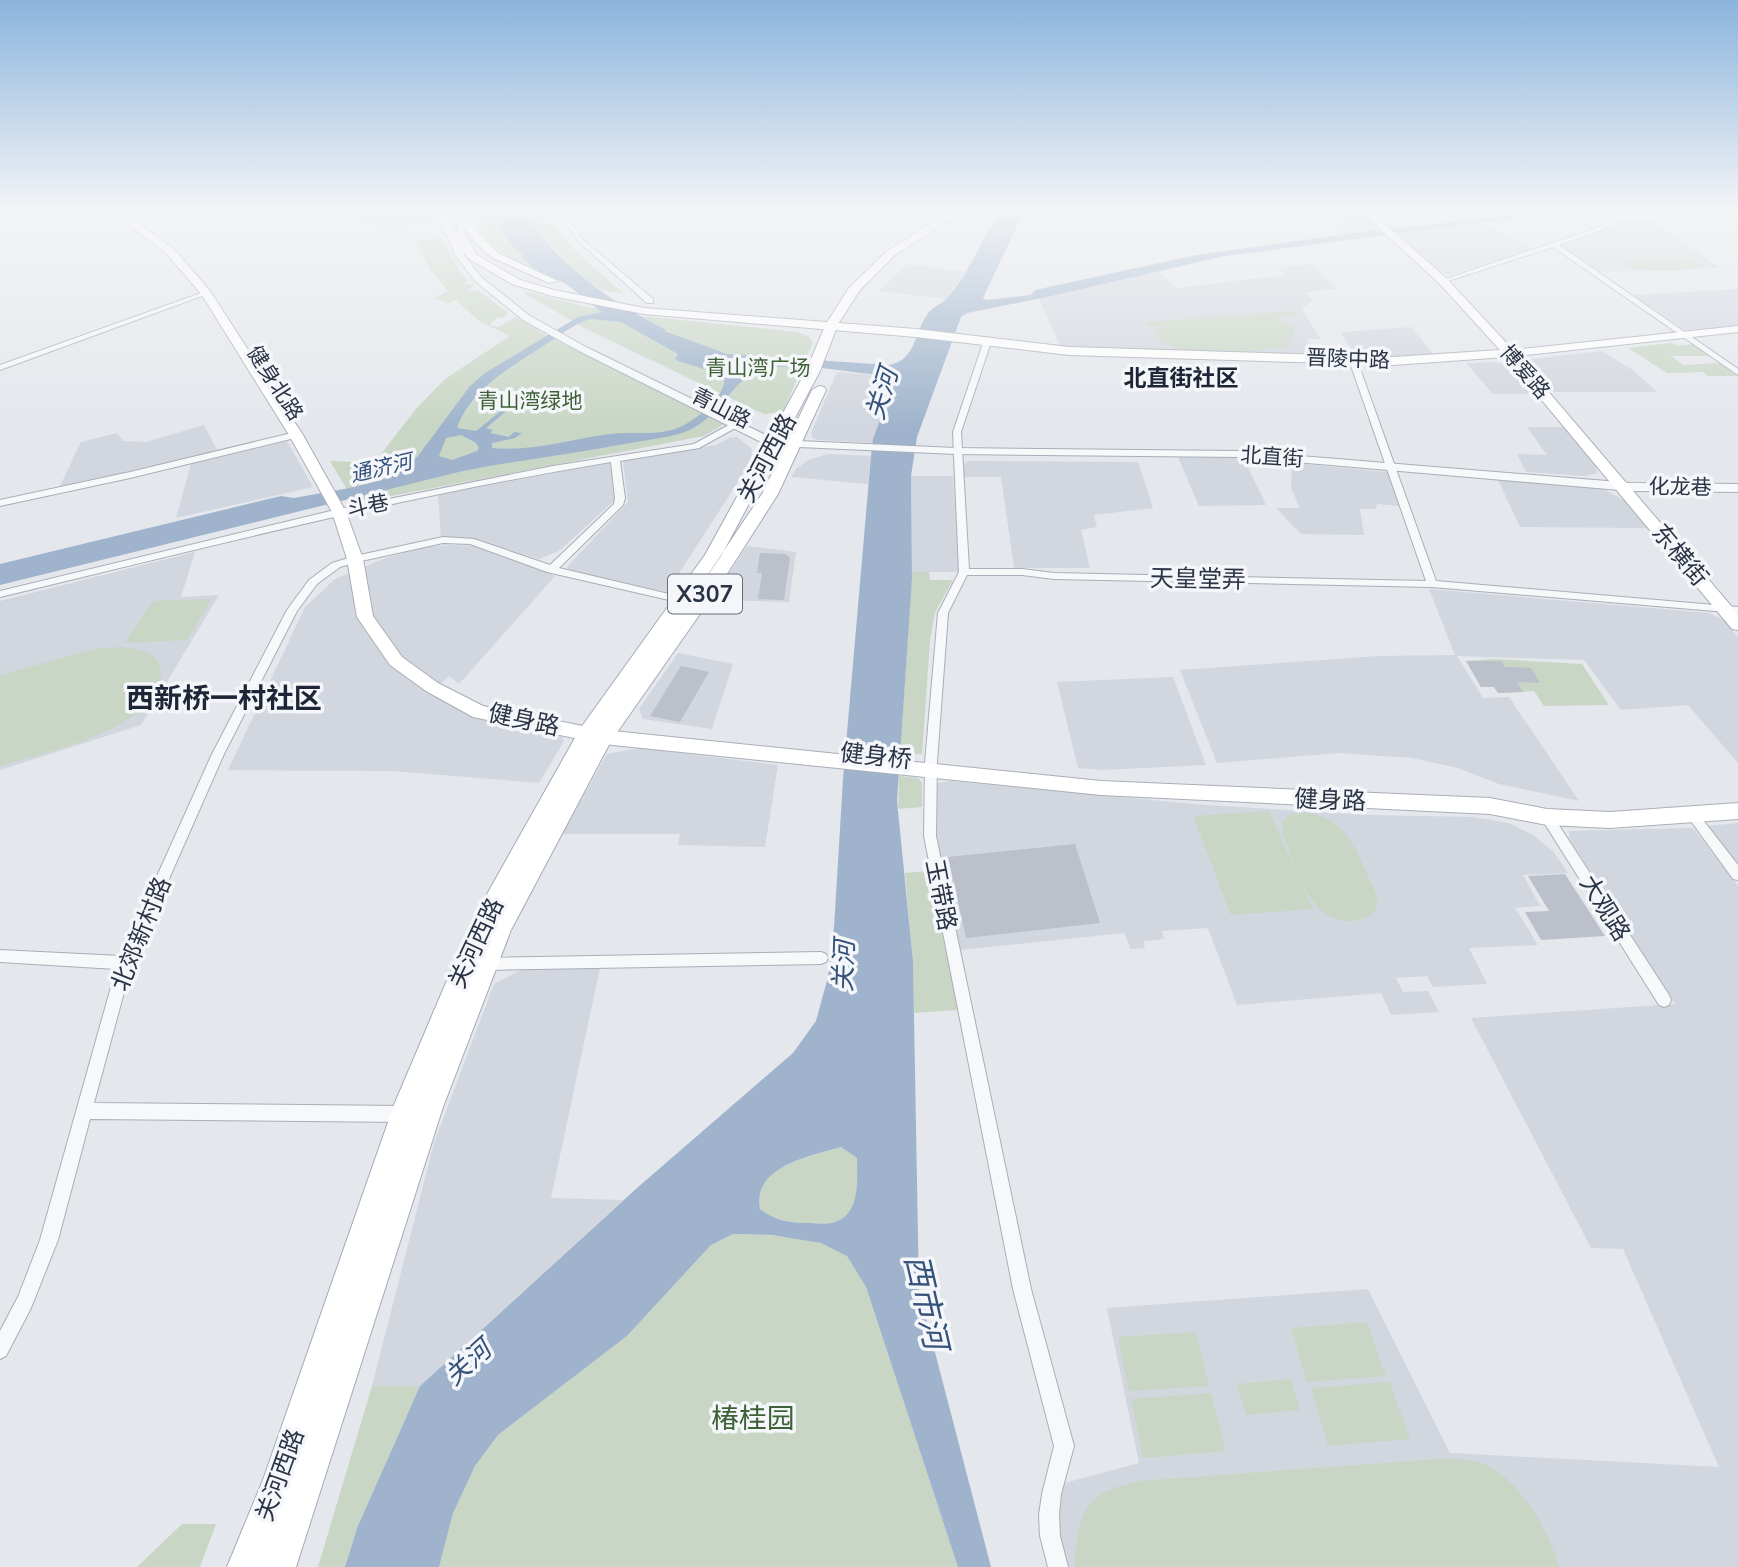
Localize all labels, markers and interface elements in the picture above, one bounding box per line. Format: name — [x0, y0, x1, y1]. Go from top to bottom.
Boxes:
street label: 博爱路 — [1494, 339, 1556, 405]
street label: 健身北路 — [240, 340, 310, 426]
street label: 晋陵中路 — [1306, 344, 1390, 374]
park label: 青山湾广场 — [706, 354, 811, 382]
water label: 关河 — [858, 359, 908, 424]
district label: 北直街社区 — [1124, 363, 1239, 394]
street label: 青山路 — [687, 381, 755, 435]
park label: 青山湾绿地 — [478, 387, 583, 415]
street label: 关河西路 — [730, 408, 804, 508]
street label: 北直街 — [1240, 441, 1304, 473]
water label: 通济河 — [347, 446, 419, 489]
street label: 化龙巷 — [1648, 472, 1712, 502]
street label: 斗巷 — [345, 488, 391, 524]
street label: 东横街 — [1645, 517, 1715, 593]
street label: 天皇堂弄 — [1150, 562, 1246, 596]
road number: X307 — [668, 574, 742, 614]
district label: 西新桥一村社区 — [126, 680, 322, 718]
street label: 健身路 — [485, 697, 563, 743]
street label: 健身桥 — [839, 736, 913, 776]
street label: 健身路 — [1293, 783, 1367, 817]
street label: 玉带路 — [918, 857, 964, 933]
street label: 大观路 — [1572, 869, 1638, 947]
street label: 北郊新村路 — [104, 872, 178, 996]
street label: 关河西路 — [441, 893, 511, 993]
water label: 关河 — [826, 934, 863, 993]
water label: 西市河 — [894, 1250, 959, 1359]
water label: 关河 — [437, 1329, 503, 1393]
park label: 椿桂园 — [711, 1400, 795, 1438]
street label: 关河西路 — [249, 1424, 311, 1526]

